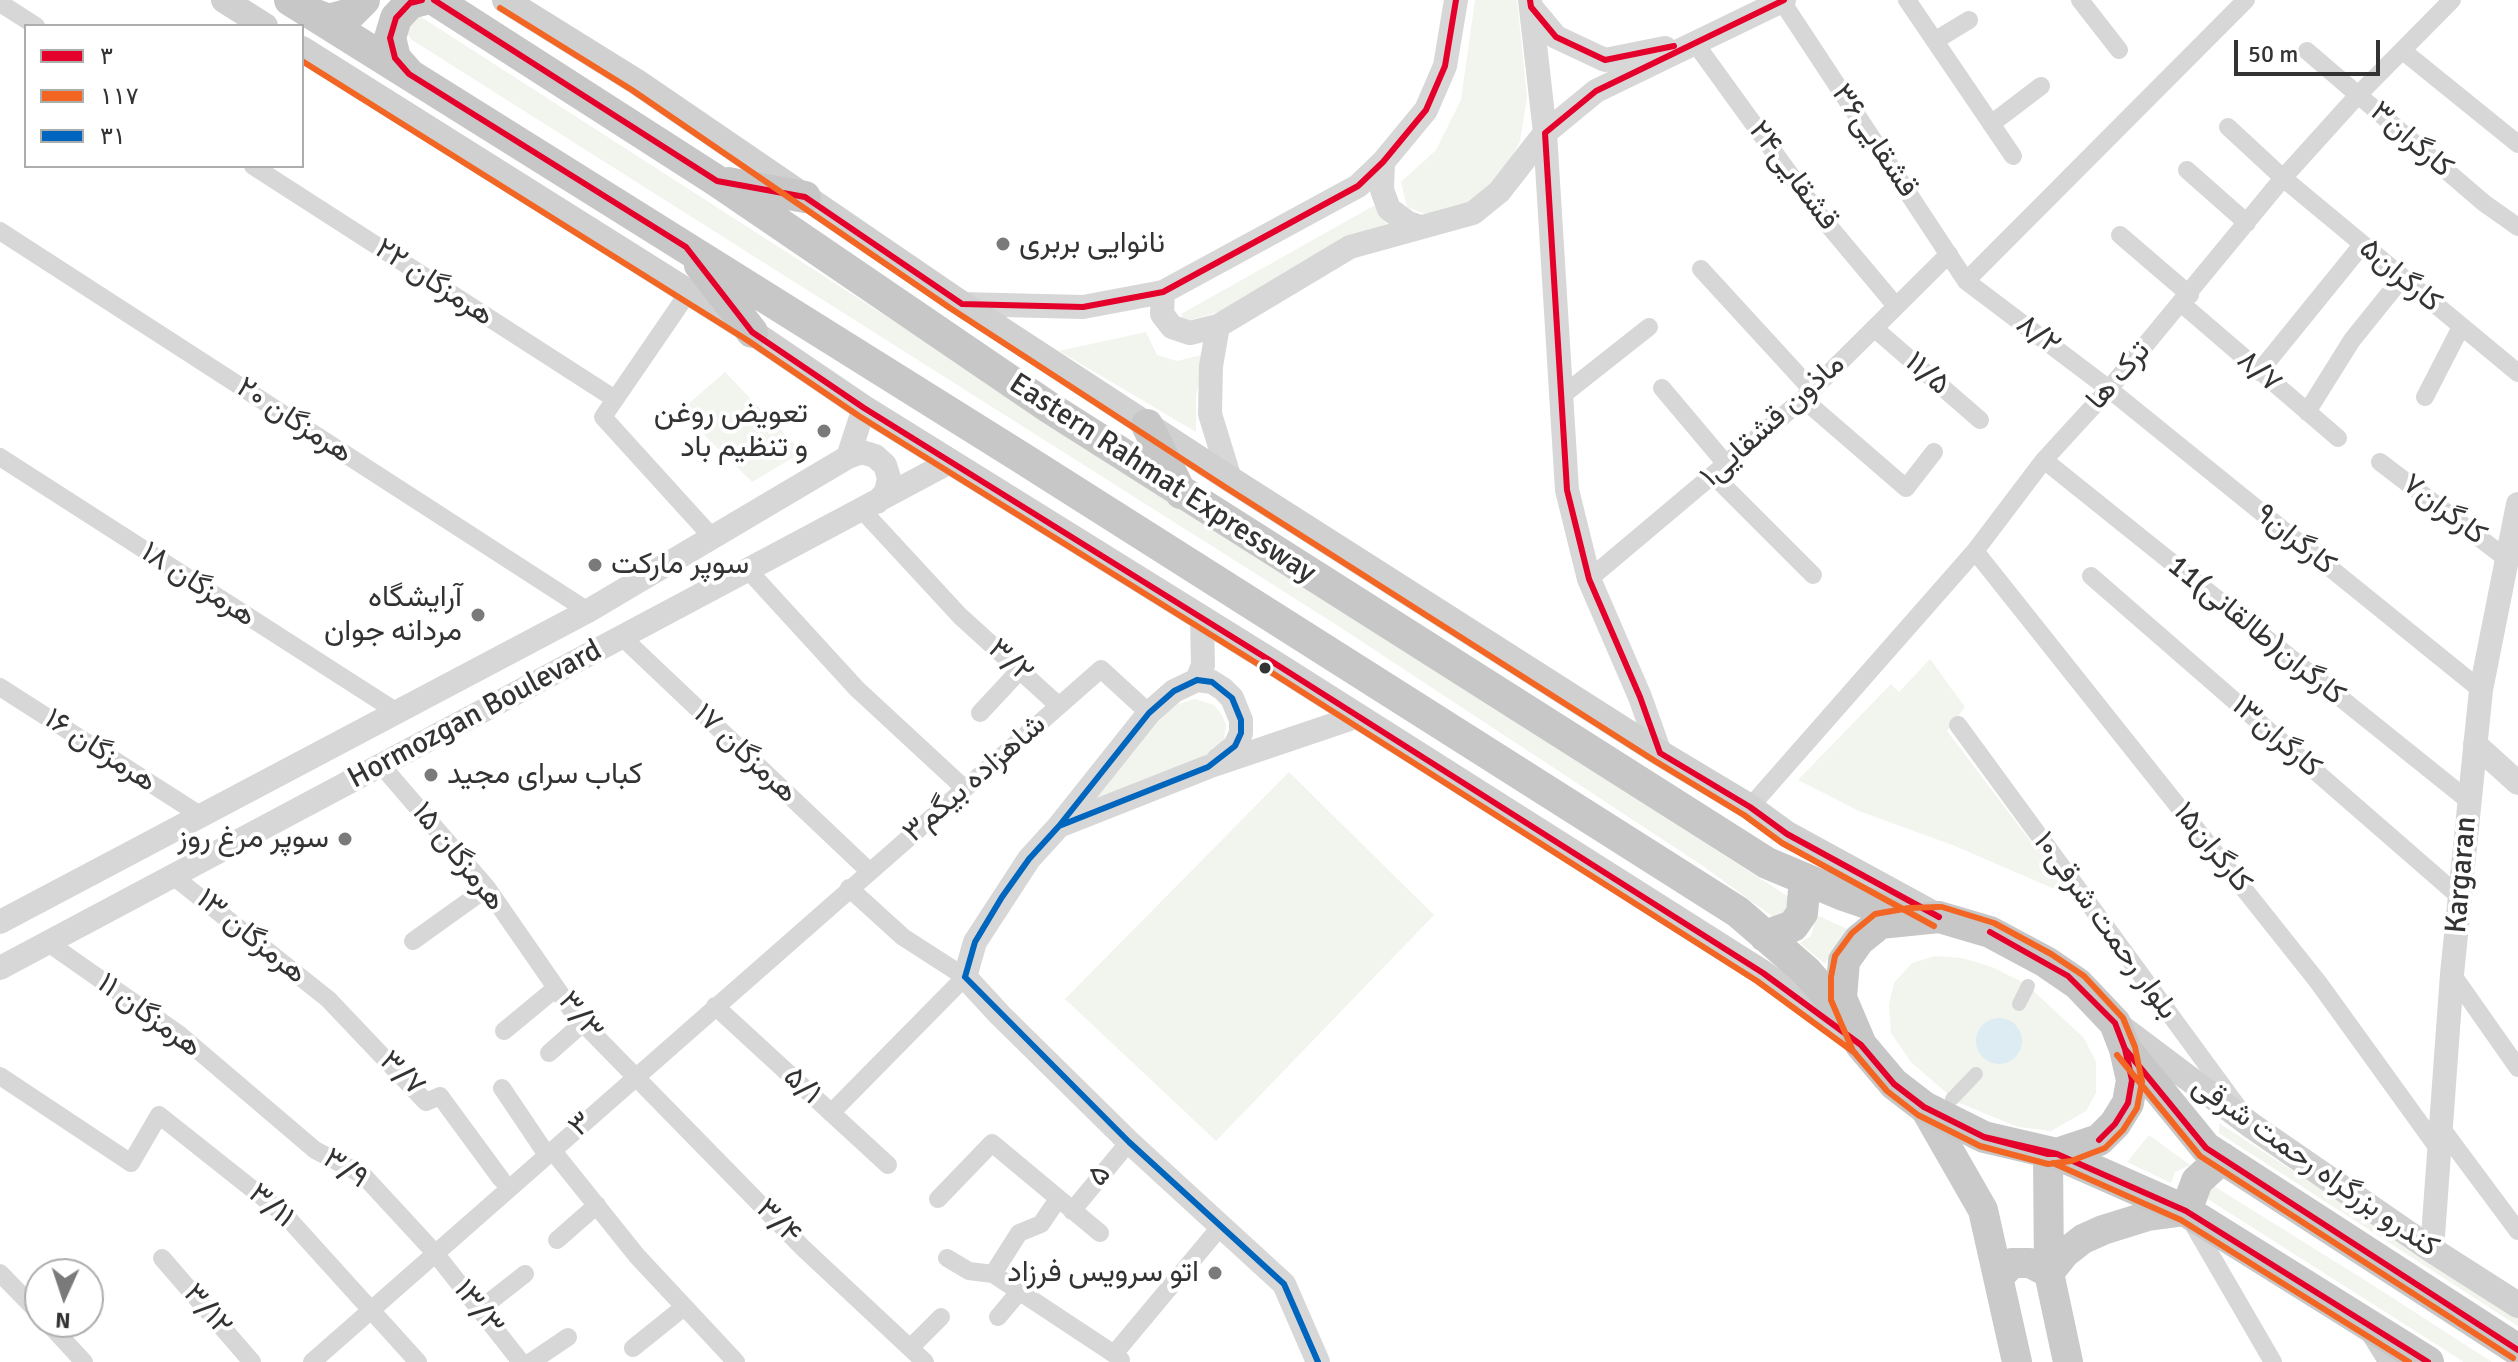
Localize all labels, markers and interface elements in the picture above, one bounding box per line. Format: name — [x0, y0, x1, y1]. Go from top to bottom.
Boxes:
legend — [24, 24, 304, 168]
scale bar — [2238, 24, 2384, 74]
text: 50 m — [2248, 39, 2298, 69]
text: ۳ — [100, 41, 113, 71]
street label: قشقایی۳۶ — [1823, 77, 1925, 205]
text: ۱۱۷ — [100, 81, 139, 111]
street label: کارگران۳ — [2362, 94, 2460, 186]
street label: قشقایی۲۴ — [1740, 114, 1846, 238]
text: ۳۱ — [100, 121, 126, 151]
place label: نانوایی بربری — [1019, 226, 1165, 262]
street label: هرمزگان ۲۲ — [368, 231, 500, 335]
street label: کارگران۵ — [2351, 231, 2449, 321]
marker: نانوایی بربری — [994, 235, 1012, 253]
street label: ۸/۲ — [2009, 307, 2067, 363]
street label: ترک ها — [2079, 334, 2159, 418]
street label: ۸/۷ — [2229, 343, 2289, 401]
street label: ۱۱/۵ — [1897, 345, 1957, 403]
street label: ماذون قشقایی۱ — [1693, 347, 1853, 495]
street label: Eastern Rahmat Expressway — [1002, 366, 1322, 592]
street label: هرمزگان ۲۰ — [229, 370, 359, 472]
place label: تعویض روغن و تنظیم باد — [654, 396, 808, 466]
marker: تعویض روغن و تنظیم باد — [815, 422, 833, 440]
street label: کارگران۷ — [2395, 467, 2493, 553]
street label: کارگران۹ — [2247, 497, 2343, 583]
street label: هرمزگان ۱۸ — [134, 535, 262, 635]
place label: سوپر مارکت — [611, 547, 749, 583]
street label: 11کارگران(طالقانی) — [2160, 548, 2352, 714]
marker: سوپر مارکت — [586, 556, 604, 574]
place label: آرایشگاه مردانه جوان — [324, 580, 462, 650]
marker: آرایشگاه مردانه جوان — [469, 606, 487, 624]
street label: ۳/۲ — [980, 632, 1040, 690]
street label: Hormozgan Boulevard — [342, 633, 608, 797]
unlabelled marker — [1257, 660, 1273, 676]
street label: کارگران۱۳ — [2224, 688, 2328, 786]
street label: هرمزگان ۱۷ — [685, 697, 805, 811]
street label: هرمزگان ۱۶ — [37, 702, 163, 800]
street label: ۳شاهزاده بیگم — [896, 707, 1054, 851]
place label: کباب سرای مجید — [447, 757, 643, 793]
marker: کباب سرای مجید — [422, 766, 440, 784]
street label: هرمزگان ۱۵ — [403, 795, 513, 919]
street label: ۱۵کارگران — [2165, 796, 2259, 900]
street label: Kargaran — [2439, 815, 2485, 935]
place label: سوپر مرغ روز — [177, 821, 329, 857]
street label: ۱۰بلوار رحمت شرقی — [2025, 825, 2185, 1027]
marker: سوپر مرغ روز — [336, 830, 354, 848]
street label: هرمزگان ۱۳ — [189, 882, 313, 992]
street label: هرمزگان ۱۱ — [90, 966, 208, 1066]
street label: ۳/۳ — [550, 984, 610, 1048]
street label: ۳/۷ — [371, 1044, 433, 1104]
street label: ۵/۱ — [775, 1060, 829, 1112]
street label: کندرو بزرگراه رحمت شرقی — [2185, 1068, 2445, 1266]
street label: ۳ — [562, 1105, 600, 1145]
street label: ۳/۹ — [316, 1141, 374, 1197]
street label: ۵ — [1081, 1158, 1119, 1194]
street label: ۳/۱۱ — [240, 1176, 302, 1236]
street label: ۳/۴ — [748, 1192, 808, 1252]
place label: اتو سرویس فرزاد — [1007, 1255, 1199, 1291]
north arrow — [24, 1258, 104, 1338]
marker: اتو سرویس فرزاد — [1206, 1264, 1224, 1282]
street label: ۱۳/۳ — [445, 1273, 511, 1343]
street label: ۳/۱۲ — [175, 1277, 239, 1343]
text: N — [54, 1307, 71, 1334]

